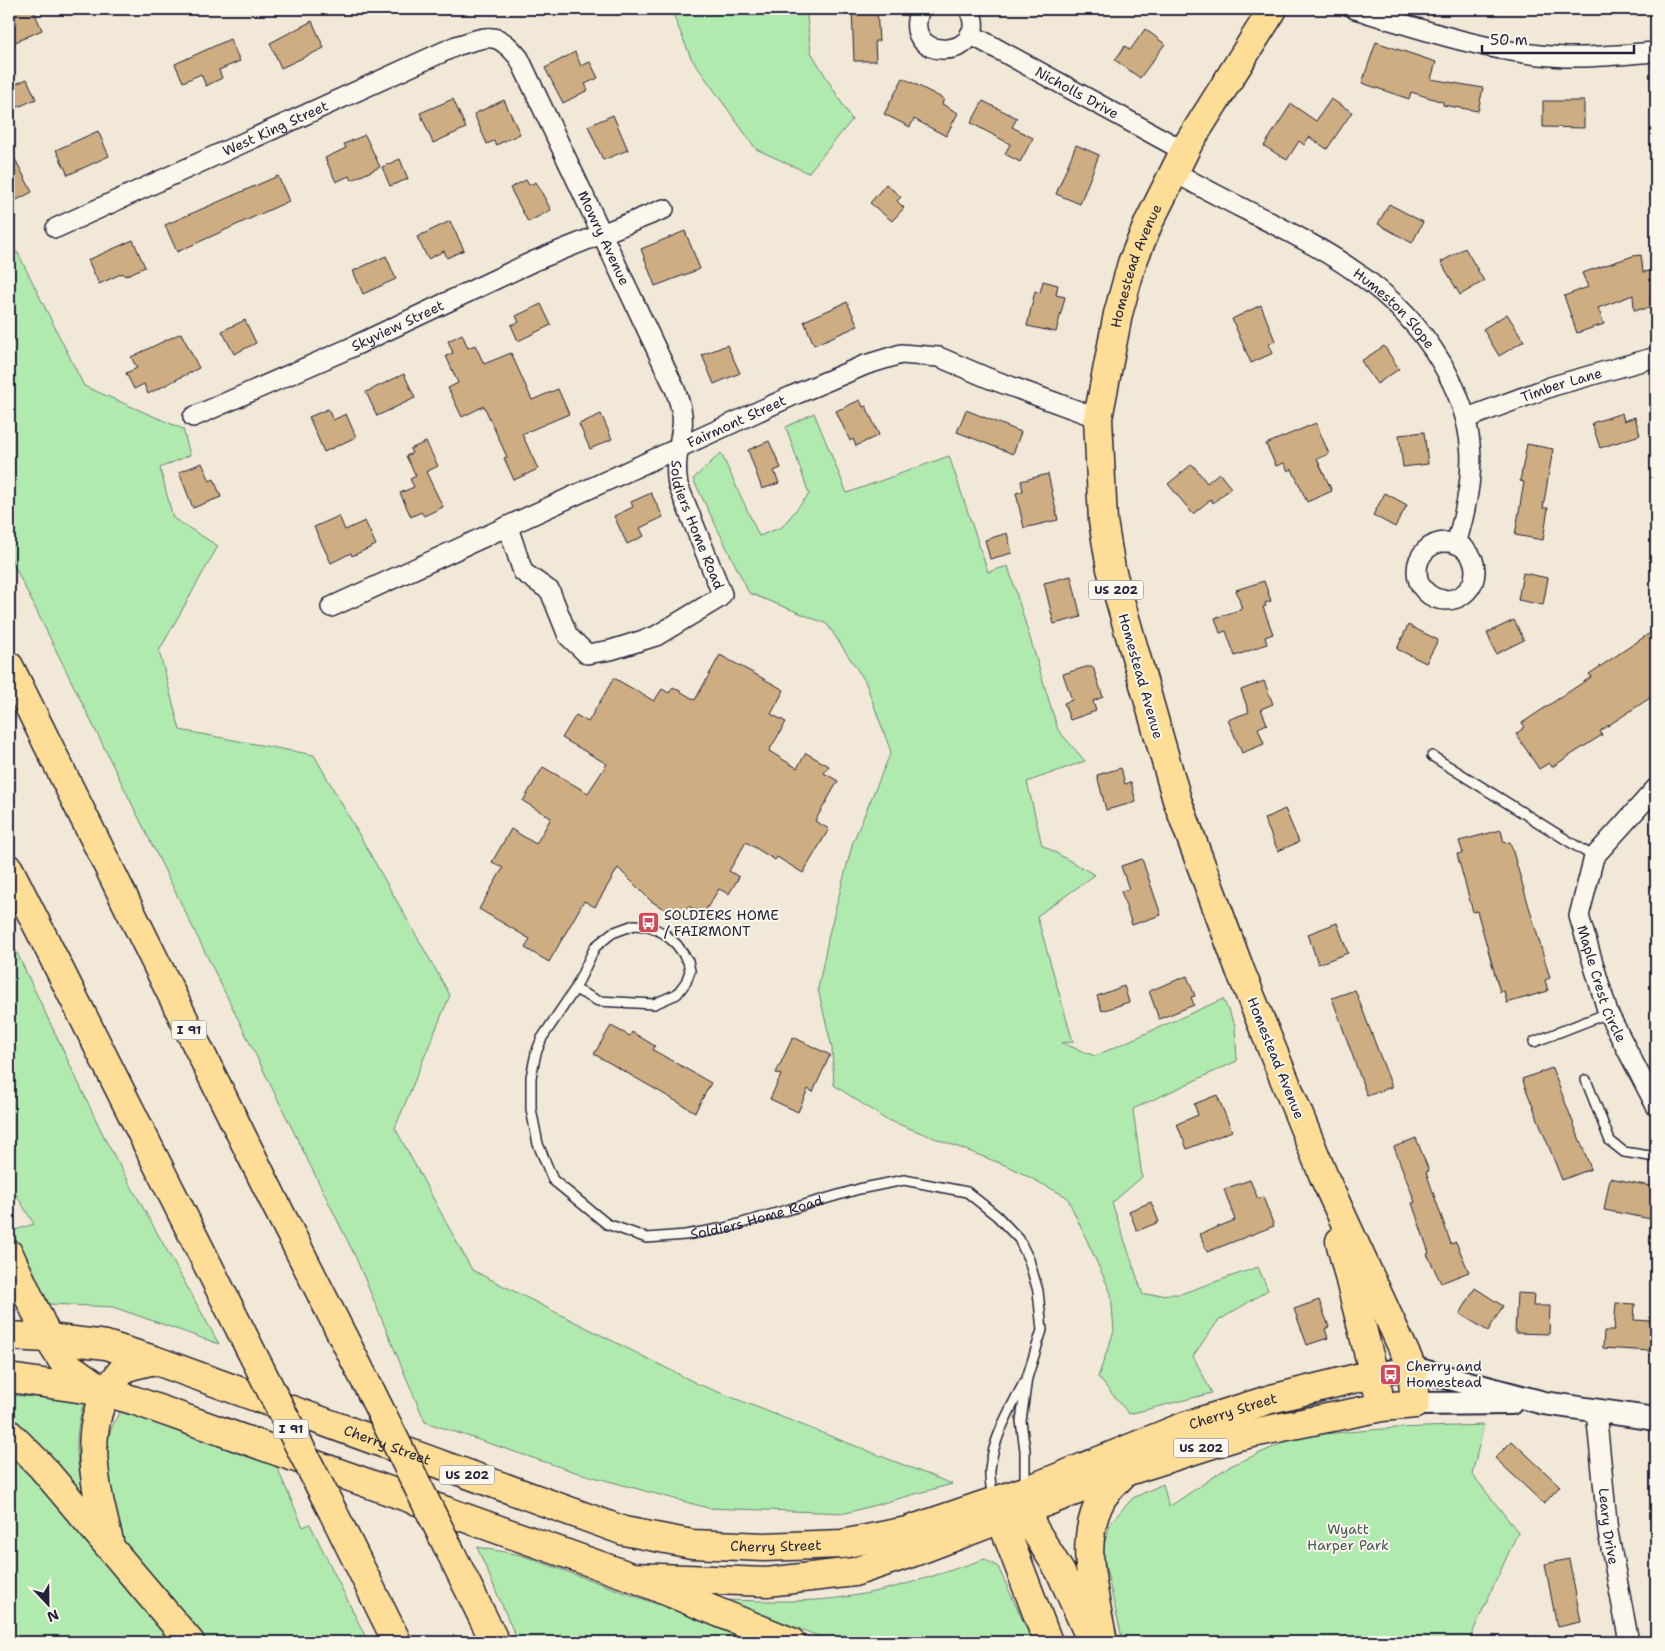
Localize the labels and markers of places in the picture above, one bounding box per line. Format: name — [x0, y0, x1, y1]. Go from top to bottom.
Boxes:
place label: SOLDIERS HOME / FAIRMONT — [664, 906, 779, 940]
bus stop icon: SOLDIERS HOME / FAIRMONT — [636, 911, 660, 935]
place label: Cherry and Homestead — [1406, 1357, 1482, 1391]
bus stop icon: Cherry and Homestead — [1378, 1362, 1402, 1386]

